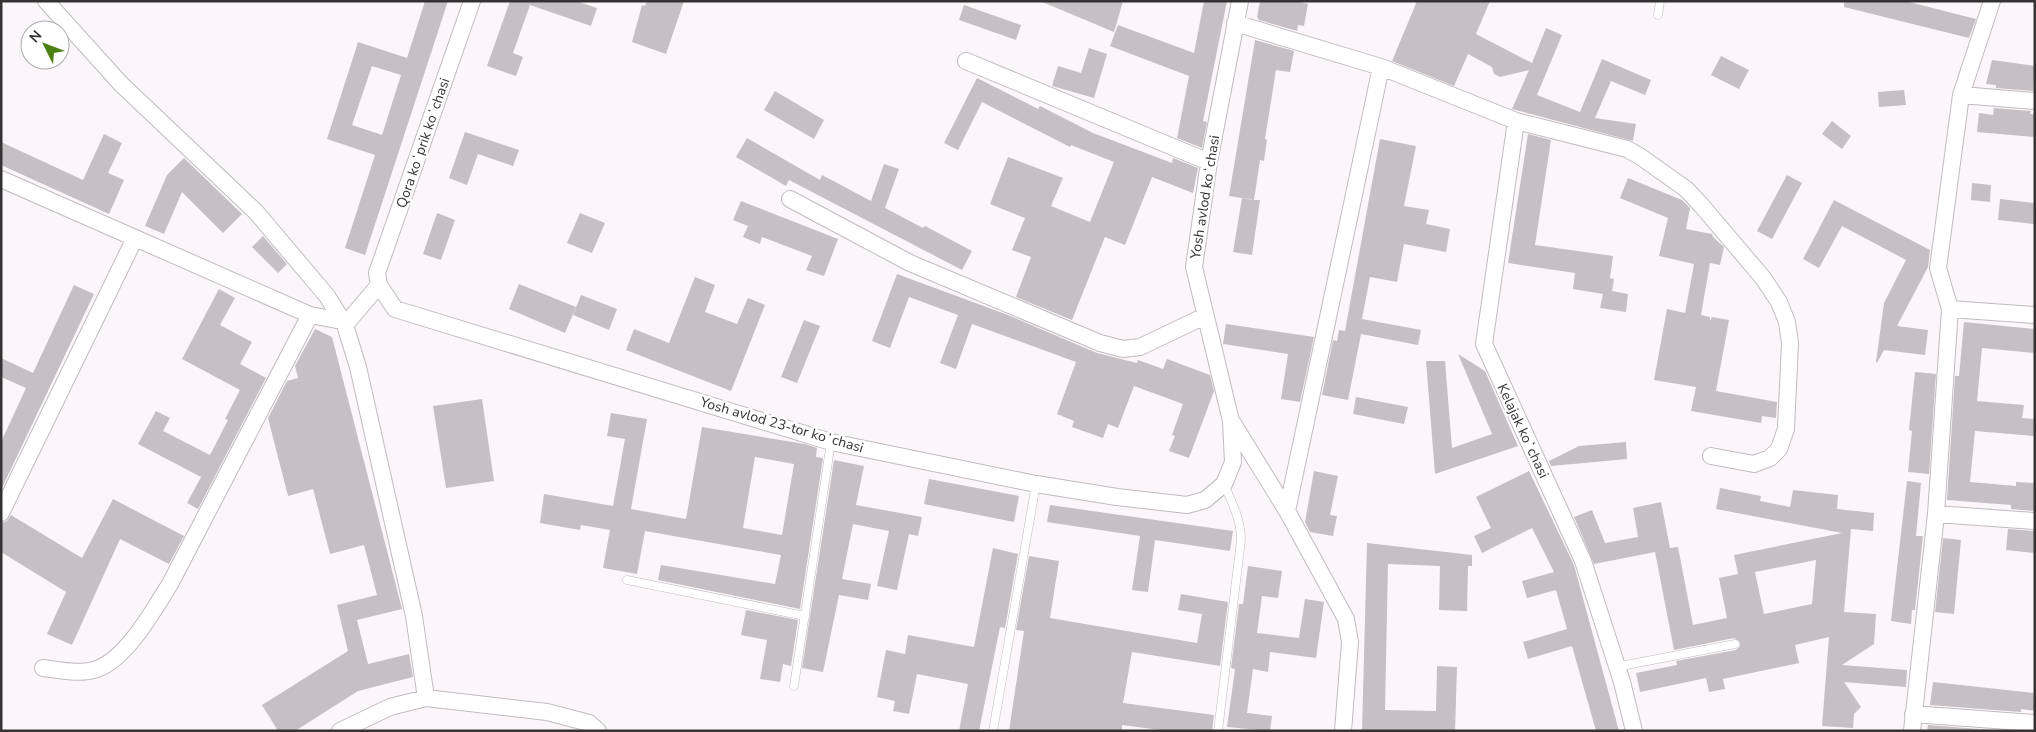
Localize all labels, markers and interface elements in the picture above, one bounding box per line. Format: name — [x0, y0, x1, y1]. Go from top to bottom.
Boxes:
north arrow — [20, 20, 70, 70]
text: N — [25, 26, 46, 47]
street label: Qora koʻprik koʻchasi — [392, 75, 454, 211]
street label: Yosh avlod koʻchasi — [1186, 134, 1224, 261]
street label: Kelajak koʻchasi — [1493, 381, 1553, 481]
street label: Yosh avlod 23-tor koʻchasi — [697, 392, 866, 457]

